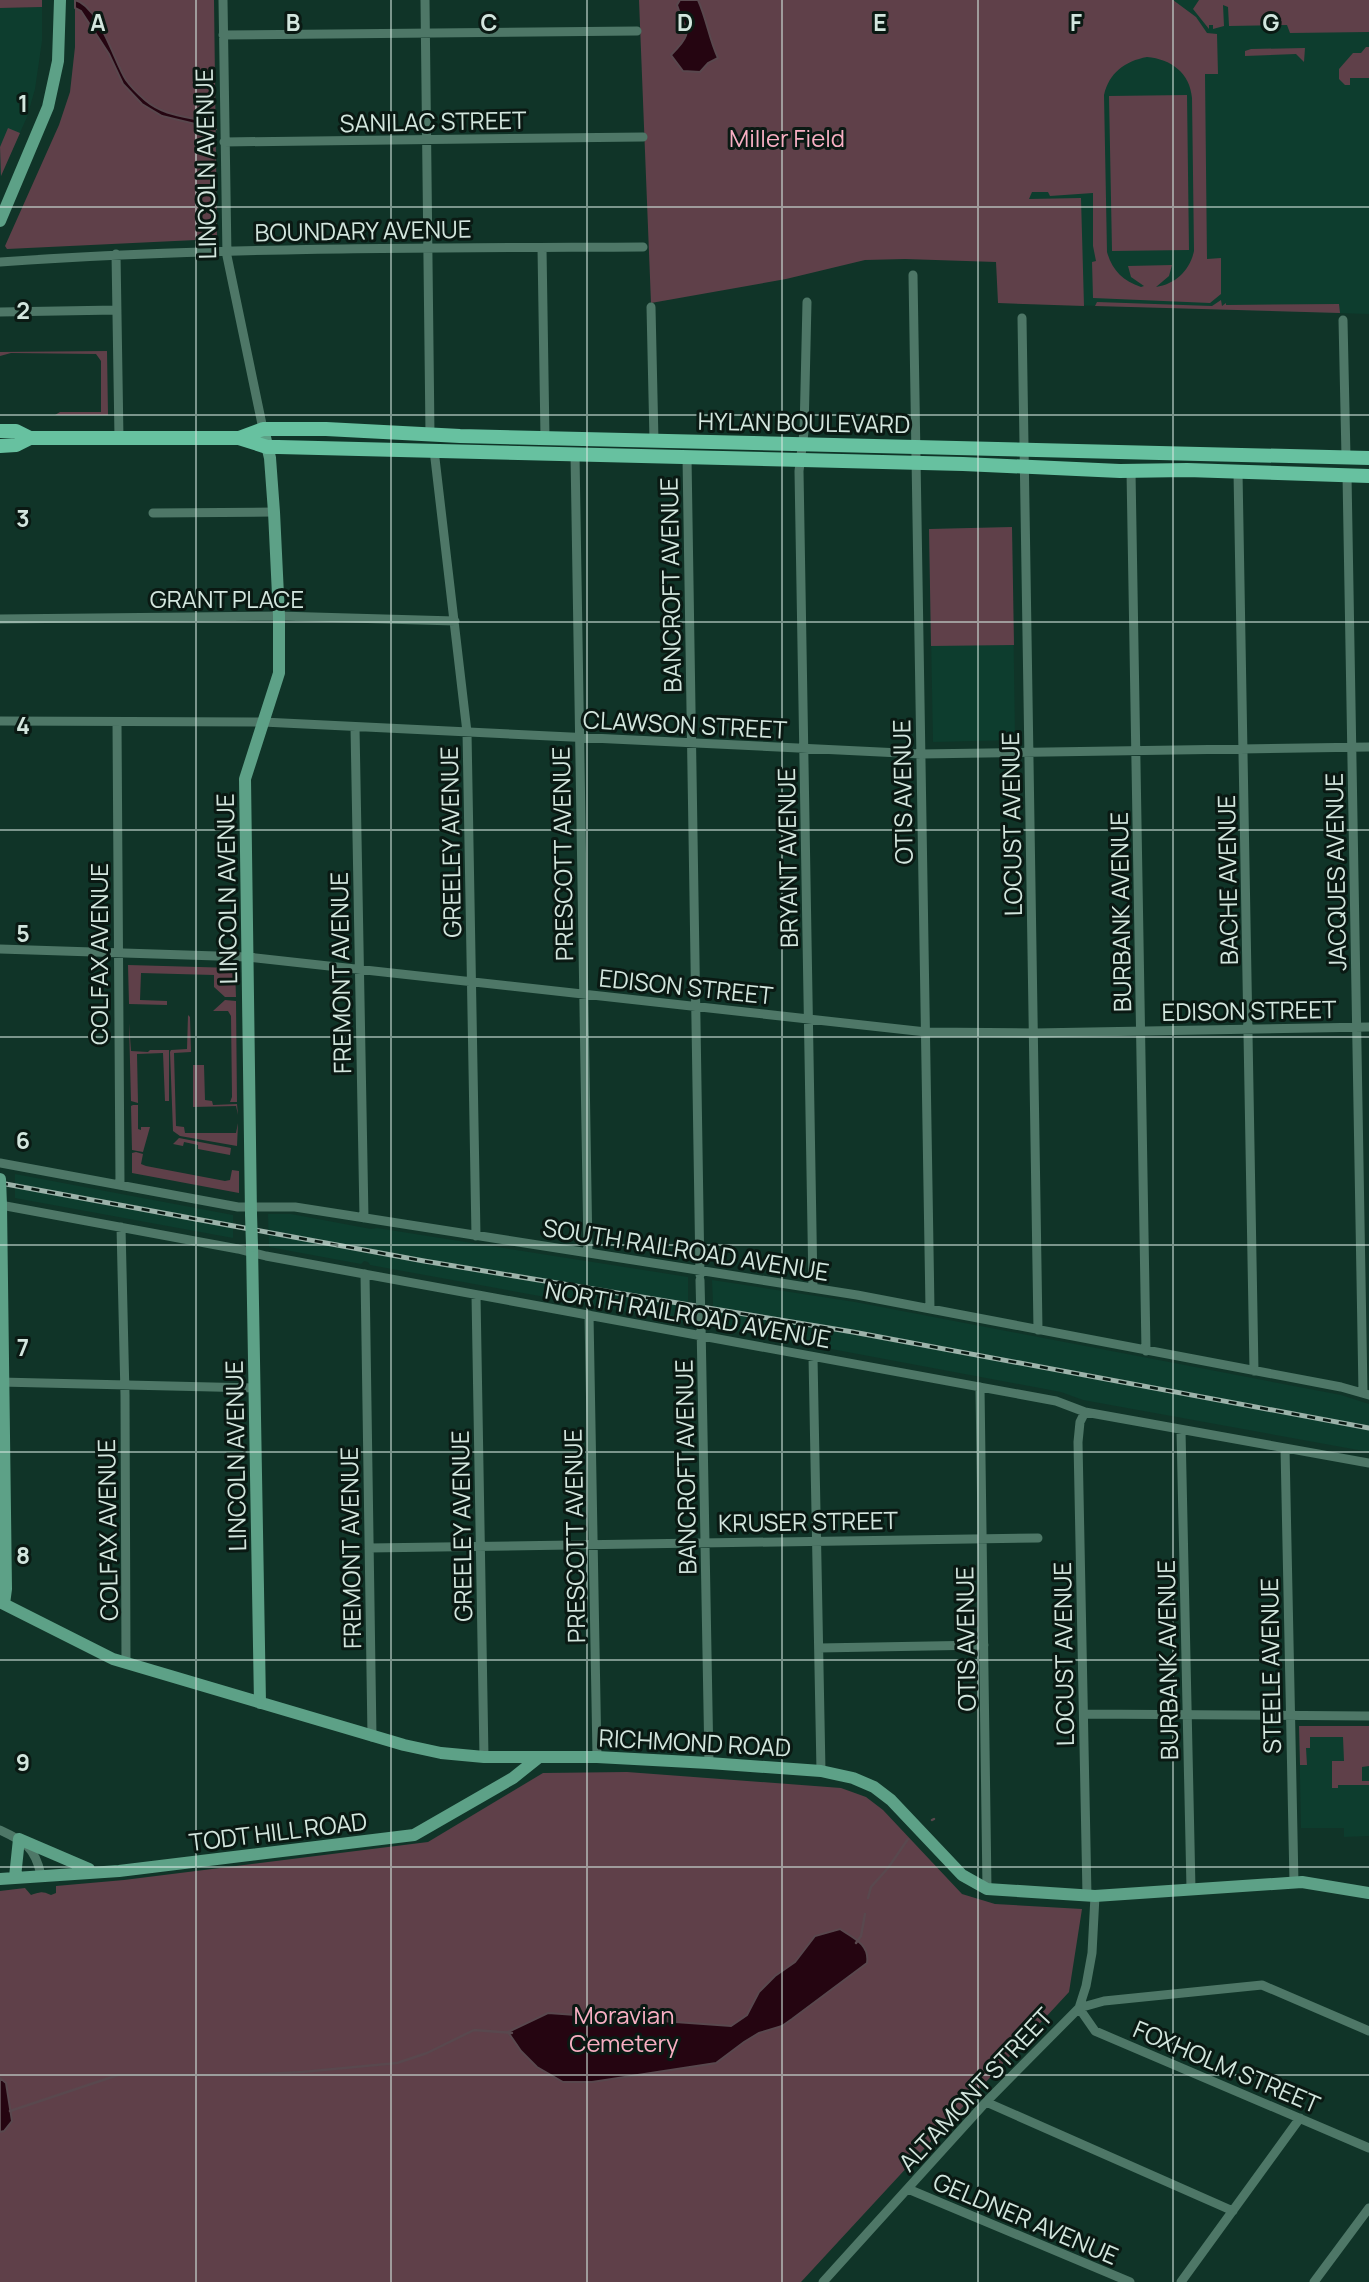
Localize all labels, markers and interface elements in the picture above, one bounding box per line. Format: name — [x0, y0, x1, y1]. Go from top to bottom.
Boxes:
text: A — [90, 6, 106, 38]
text: B — [286, 6, 300, 38]
text: C — [481, 6, 498, 38]
text: D — [677, 6, 693, 38]
text: E — [873, 6, 887, 38]
text: F — [1070, 6, 1082, 38]
text: G — [1263, 6, 1280, 38]
street label: LINCOLN AVENUE — [187, 68, 223, 260]
text: 1 — [18, 87, 28, 119]
street label: SANILAC STREET — [339, 103, 527, 139]
park label: Miller Field — [729, 121, 845, 154]
street label: BOUNDARY AVENUE — [254, 212, 472, 248]
text: 2 — [16, 294, 30, 326]
street label: HYLAN BOULEVARD — [697, 404, 911, 440]
street label: BANCROFT AVENUE — [652, 477, 688, 693]
text: 3 — [16, 502, 30, 534]
street label: GRANT PLACE — [150, 582, 304, 615]
street label: CLAWSON STREET — [582, 702, 789, 746]
text: 4 — [16, 709, 30, 741]
street label: OTIS AVENUE — [884, 719, 920, 865]
street label: LOCUST AVENUE — [993, 732, 1029, 916]
street label: GREELEY AVENUE — [432, 746, 468, 938]
street label: PRESCOTT AVENUE — [544, 747, 580, 961]
street label: BRYANT AVENUE — [769, 768, 805, 948]
street label: JACQUES AVENUE — [1317, 773, 1353, 971]
street label: LINCOLN AVENUE — [208, 793, 244, 985]
street label: BACHE AVENUE — [1209, 795, 1245, 965]
street label: BURBANK AVENUE — [1102, 812, 1138, 1012]
street label: COLFAX AVENUE — [82, 863, 115, 1045]
street label: FREMONT AVENUE — [322, 872, 358, 1074]
text: 5 — [16, 917, 30, 949]
street label: EDISON STREET — [597, 960, 775, 1012]
street label: EDISON STREET — [1161, 992, 1337, 1028]
text: 6 — [16, 1124, 30, 1156]
street label: SOUTH RAILROAD AVENUE — [540, 1210, 832, 1288]
street label: NORTH RAILROAD AVENUE — [543, 1273, 833, 1355]
text: 7 — [17, 1331, 29, 1363]
street label: BANCROFT AVENUE — [667, 1359, 703, 1575]
street label: LINCOLN AVENUE — [217, 1360, 253, 1552]
street label: PRESCOTT AVENUE — [556, 1429, 592, 1643]
street label: GREELEY AVENUE — [443, 1430, 479, 1622]
street label: COLFAX AVENUE — [89, 1439, 125, 1621]
street label: FREMONT AVENUE — [332, 1447, 368, 1649]
street label: KRUSER STREET — [718, 1503, 899, 1539]
text: 8 — [16, 1539, 30, 1571]
street label: BURBANK AVENUE — [1149, 1560, 1185, 1760]
street label: LOCUST AVENUE — [1045, 1562, 1081, 1746]
street label: OTIS AVENUE — [947, 1566, 983, 1712]
street label: STEELE AVENUE — [1252, 1578, 1288, 1754]
street label: RICHMOND ROAD — [598, 1720, 792, 1764]
text: 9 — [16, 1746, 30, 1778]
street label: TODT HILL ROAD — [187, 1804, 369, 1858]
park label: Moravian Cemetery — [569, 1998, 679, 2059]
street label: ALTAMONT STREET — [891, 2000, 1060, 2178]
street label: FOXHOLM STREET — [1129, 2012, 1326, 2120]
street label: GELDNER AVENUE — [929, 2164, 1123, 2272]

